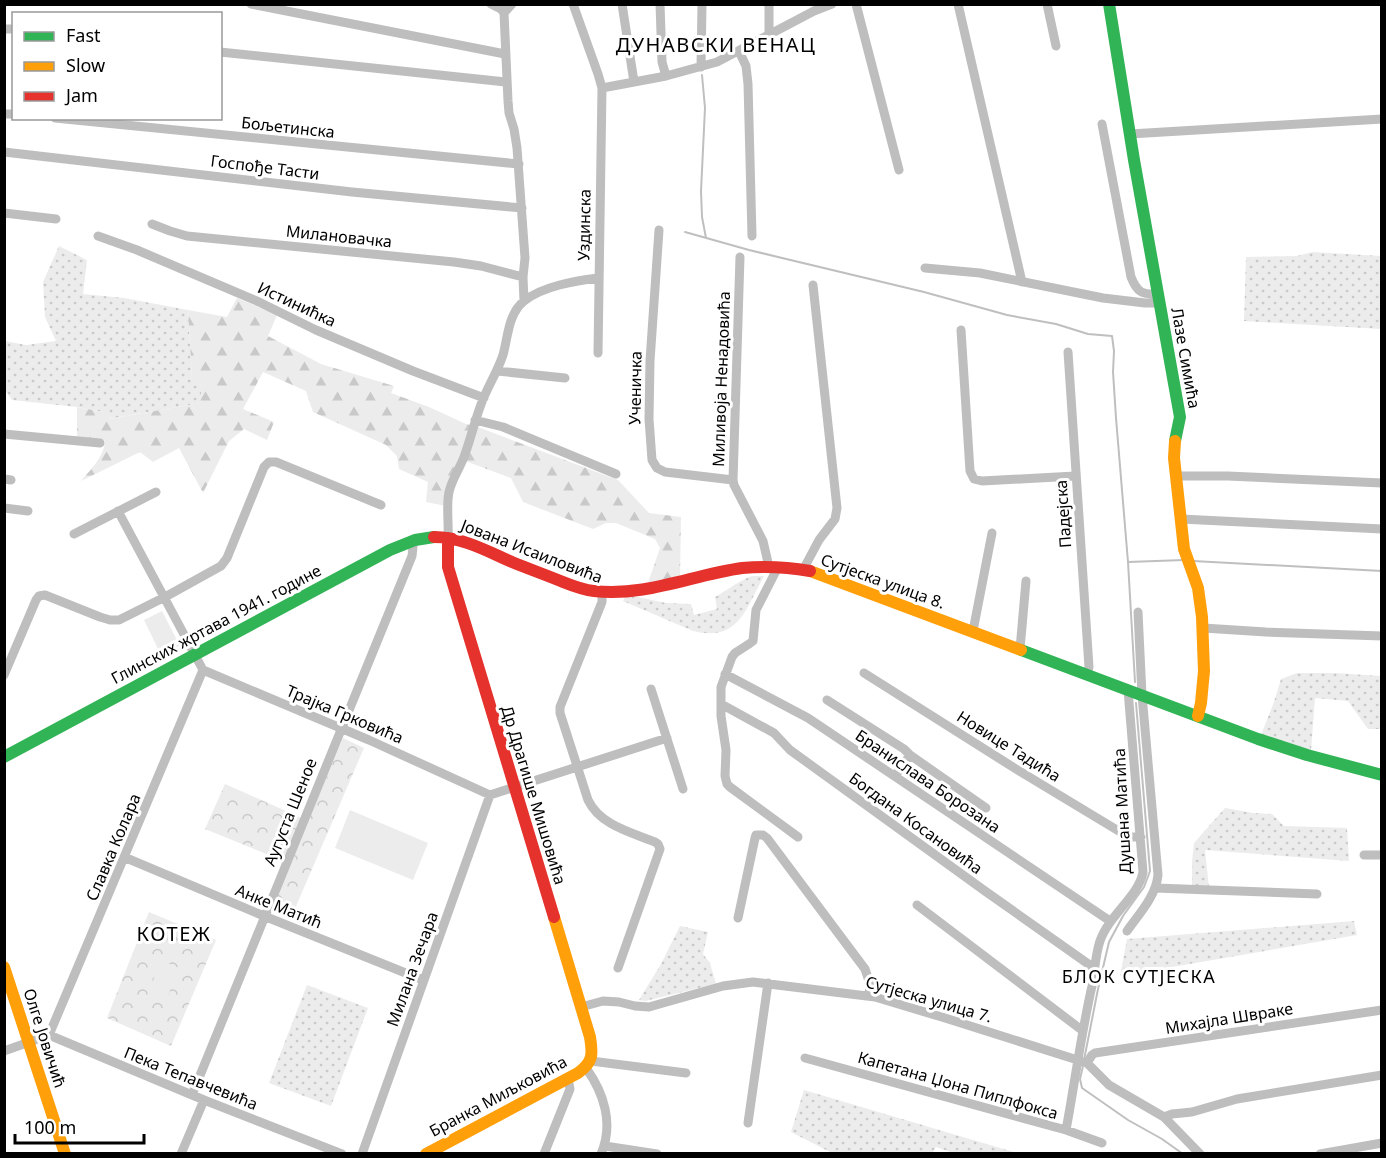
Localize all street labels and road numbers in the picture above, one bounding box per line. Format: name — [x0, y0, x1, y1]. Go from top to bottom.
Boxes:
street label: Бољетинска — [240, 111, 336, 143]
street label: Госпође Тасти — [209, 149, 321, 185]
street label: Уздинска — [572, 189, 596, 261]
street label: Милановачка — [285, 219, 393, 253]
street label: Истинићка — [254, 276, 340, 332]
street label: Миливоја Ненадовића — [707, 291, 735, 467]
street label: Лазе Симића — [1166, 306, 1206, 410]
street label: Ученичка — [623, 351, 647, 425]
street label: Падејска — [1050, 479, 1076, 549]
street label: Јована Исаиловића — [456, 513, 606, 588]
street label: Сутјеска улица 8. — [818, 548, 948, 614]
street label: Глинских жртава 1941. године — [107, 559, 325, 689]
street label: Трајка Грковића — [283, 679, 407, 749]
street label: Др Драгише Мишовића — [496, 703, 572, 887]
street label: Новице Тадића — [953, 705, 1065, 787]
street label: Бранислава Борозана — [851, 724, 1005, 838]
street label: Душана Матића — [1108, 748, 1136, 874]
street label: Аугуста Шеное — [258, 755, 322, 869]
street label: Богдана Косановића — [845, 767, 987, 879]
street label: Славка Колара — [80, 790, 146, 904]
street label: Анке Матић — [232, 879, 326, 933]
street label: Милана Зечара — [381, 909, 443, 1029]
street label: Сутјеска улица 7. — [863, 970, 995, 1028]
street label: Олге Јовичић — [19, 985, 71, 1091]
street label: Михајла Швраке — [1164, 997, 1295, 1039]
street label: Пека Тепавчевића — [121, 1041, 261, 1115]
street label: Капетана Џона Пиплфокса — [855, 1046, 1061, 1124]
street label: Бранка Миљковића — [425, 1050, 571, 1142]

